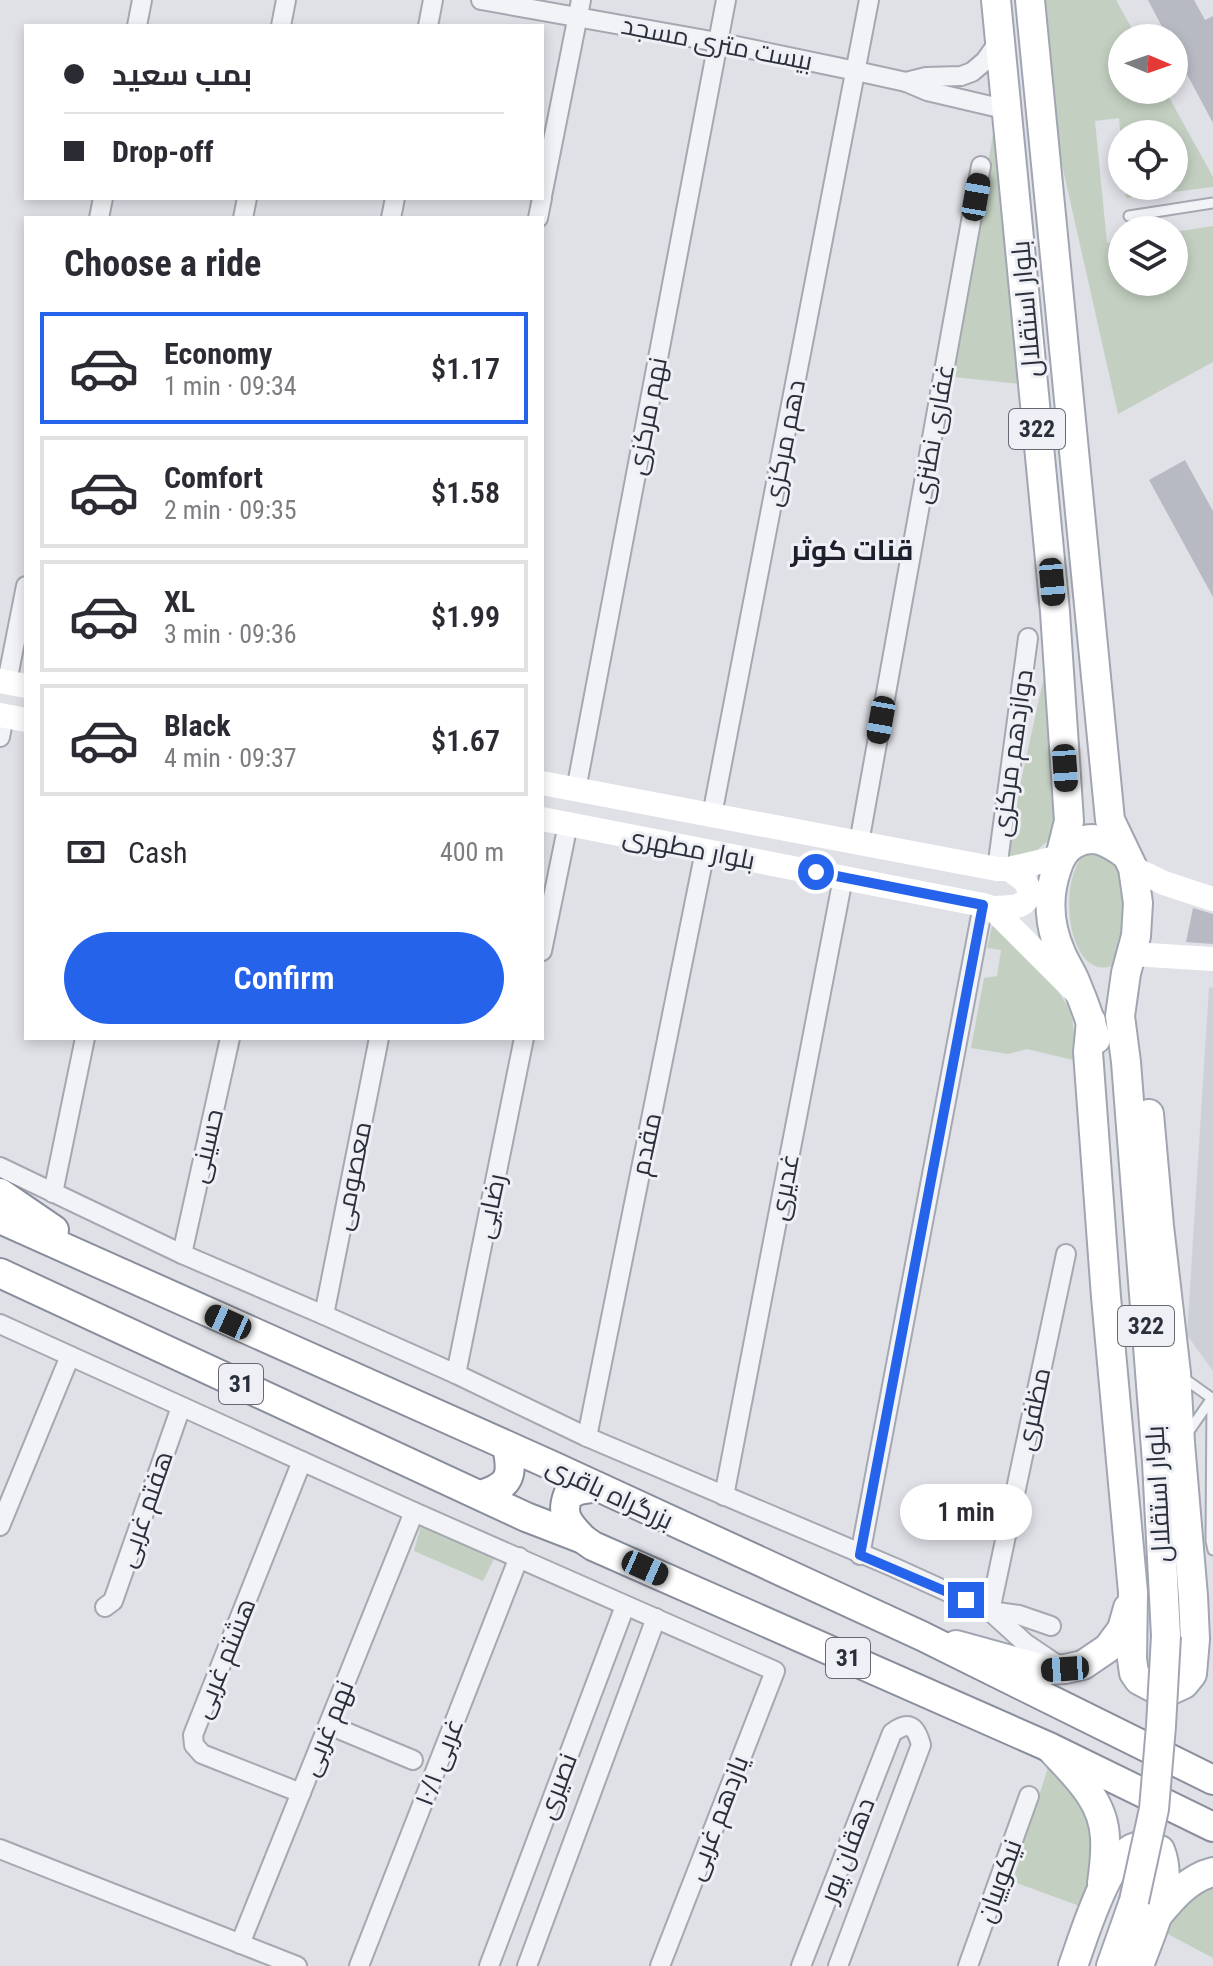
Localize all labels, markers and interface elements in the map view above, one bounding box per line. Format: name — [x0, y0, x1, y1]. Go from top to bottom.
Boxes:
street label: بیست متری مسجد — [619, 10, 815, 76]
north arrow — [1108, 24, 1188, 104]
map controls — [1108, 24, 1188, 296]
text: بمب سعید — [112, 57, 252, 92]
button: locate — [1108, 120, 1188, 200]
text: Drop-off — [112, 134, 214, 169]
car — [960, 171, 992, 223]
button: layers — [1108, 216, 1188, 296]
street label: بلوار استقلال — [1005, 239, 1047, 379]
text: Choose a ride — [64, 243, 261, 285]
icon: car — [68, 332, 140, 404]
text: Economy — [164, 336, 272, 371]
text: $1.17 — [431, 351, 500, 386]
street label: نهم مرکزی — [621, 355, 676, 478]
street label: غفاری نطنزی — [906, 362, 960, 506]
text: 1 min · 09:34 — [164, 371, 297, 401]
street label: دهم مرکزی — [757, 377, 814, 509]
road number: 322 — [1009, 409, 1065, 449]
icon: car — [68, 456, 140, 528]
text: Comfort — [164, 460, 263, 495]
text: $1.58 — [431, 475, 500, 510]
text: 2 min · 09:35 — [164, 495, 297, 525]
district label: قنات کوثر — [790, 534, 913, 567]
car — [1038, 557, 1066, 607]
icon: car — [68, 580, 140, 652]
text: XL — [164, 584, 195, 619]
text: $1.99 — [431, 599, 500, 634]
text: 3 min · 09:36 — [164, 619, 297, 649]
street label: دوازدهم مرکزی — [985, 667, 1042, 839]
car — [865, 694, 897, 746]
icon: car — [68, 704, 140, 776]
text: Black — [164, 708, 231, 743]
text: $1.67 — [431, 723, 500, 758]
text: 4 min · 09:37 — [164, 743, 297, 773]
car — [1051, 743, 1079, 793]
street label: بلوار مطهری — [620, 820, 758, 877]
icon: cash — [64, 830, 108, 874]
text: Cash — [128, 835, 188, 870]
text: 400 m — [440, 837, 504, 867]
route start — [798, 854, 834, 890]
button: Confirm — [64, 932, 504, 1024]
street label: حسینی — [183, 1106, 230, 1186]
street label: مقدم — [625, 1110, 670, 1179]
street label: معصومی — [327, 1119, 378, 1233]
street label: غدیری — [763, 1151, 805, 1223]
street label: رضایی — [468, 1171, 512, 1241]
car — [201, 1301, 255, 1343]
road number: 322 — [1118, 1306, 1174, 1346]
road number: 31 — [219, 1364, 263, 1404]
street label: مظفری — [1010, 1365, 1056, 1453]
street label: بلوار استقلال — [1139, 1425, 1177, 1563]
street label: هفتم غربی — [111, 1447, 182, 1572]
street label: بزرگراه باقری — [542, 1451, 678, 1535]
callout: 1 min — [900, 1484, 1032, 1540]
text: 1 min — [937, 1497, 995, 1527]
car — [618, 1547, 672, 1589]
route end — [948, 1582, 984, 1618]
street label: هشتم غربی — [186, 1594, 264, 1724]
road number: 31 — [826, 1638, 870, 1678]
car — [1040, 1655, 1090, 1683]
street label: نهم غربی — [294, 1676, 362, 1781]
street label: ۱۰/۱ غربی — [409, 1714, 470, 1810]
street label: نصیری — [531, 1749, 583, 1823]
street label: یازدهم غربی — [680, 1751, 757, 1886]
street label: دهقان پور — [813, 1793, 883, 1909]
street label: نیکوییان — [970, 1835, 1028, 1927]

